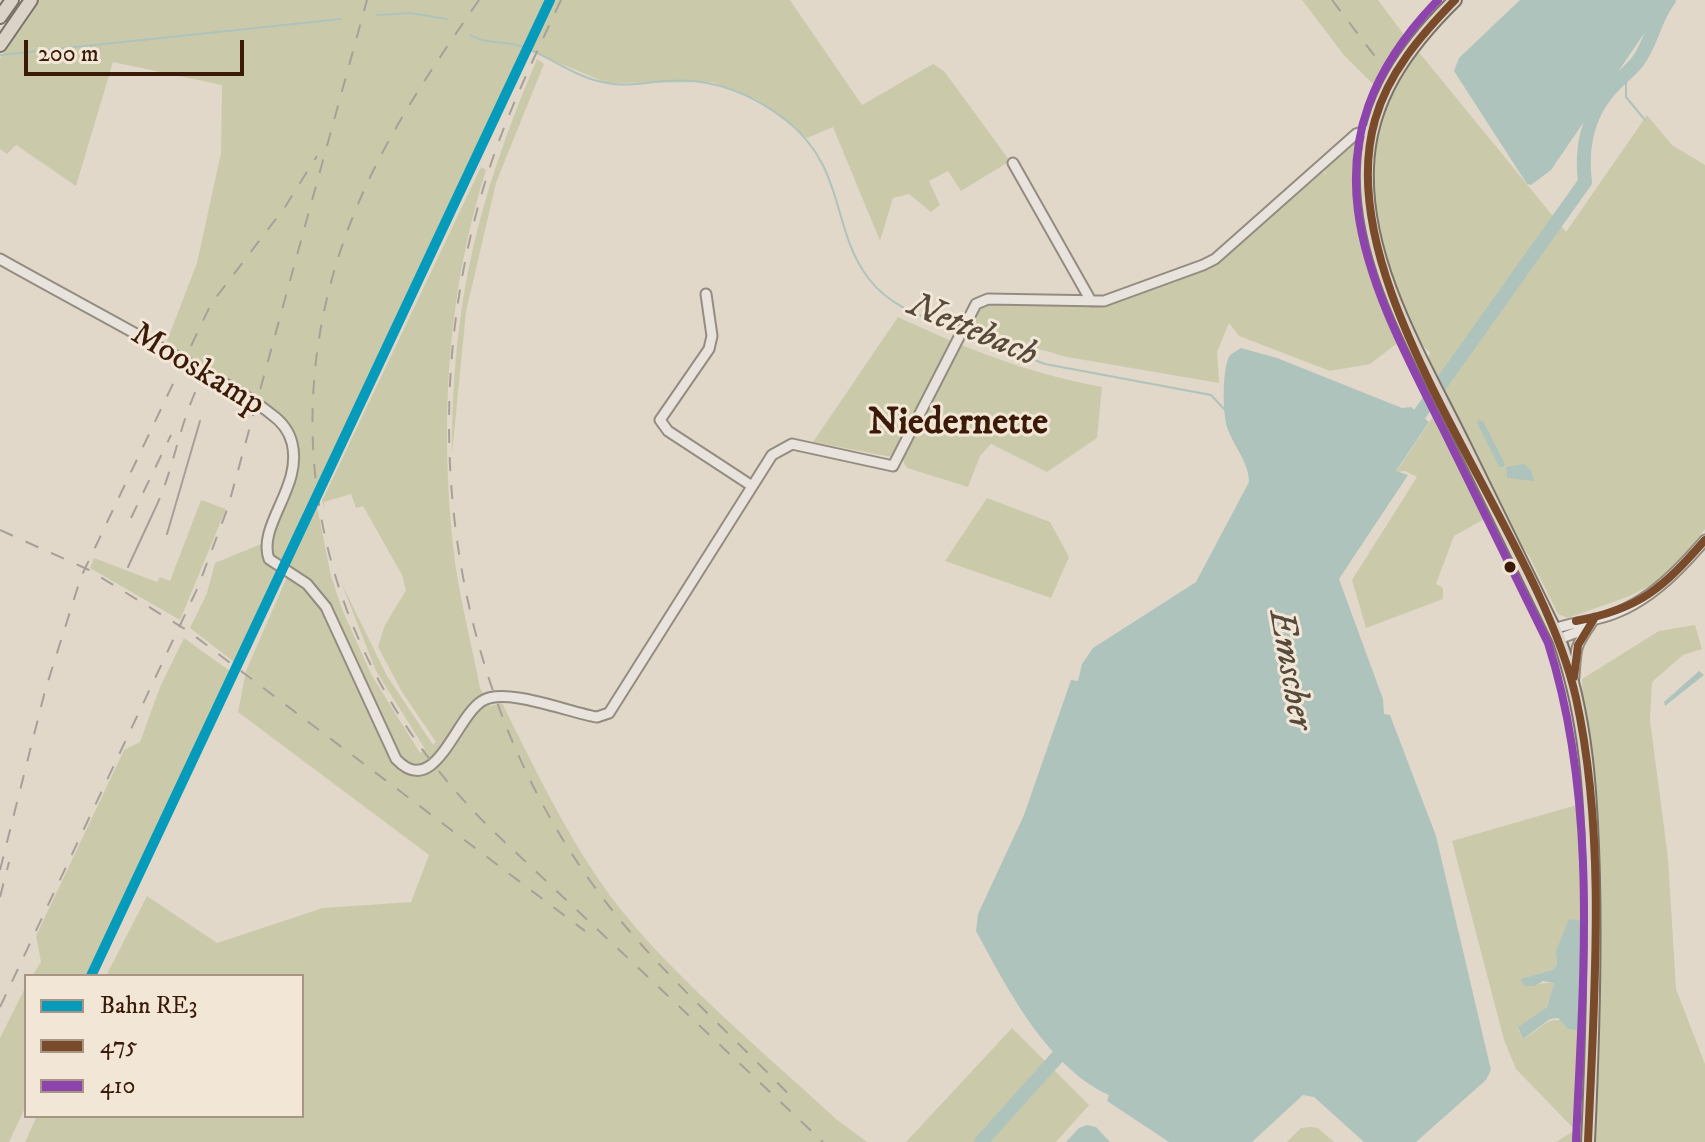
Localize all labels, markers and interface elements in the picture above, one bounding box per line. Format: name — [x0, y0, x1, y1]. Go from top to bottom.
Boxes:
scale bar — [28, 24, 248, 74]
text: 200 m — [38, 39, 99, 69]
water label: Nettebach — [901, 285, 1043, 379]
street label: Mooskamp — [123, 315, 271, 427]
district label: Niedernette — [868, 402, 1048, 448]
unlabelled marker — [1502, 559, 1518, 575]
water label: Emscher — [1256, 607, 1320, 733]
legend — [24, 974, 304, 1118]
text: Bahn RE3 — [100, 991, 198, 1021]
text: 475 — [100, 1031, 138, 1061]
text: 410 — [100, 1071, 135, 1101]

